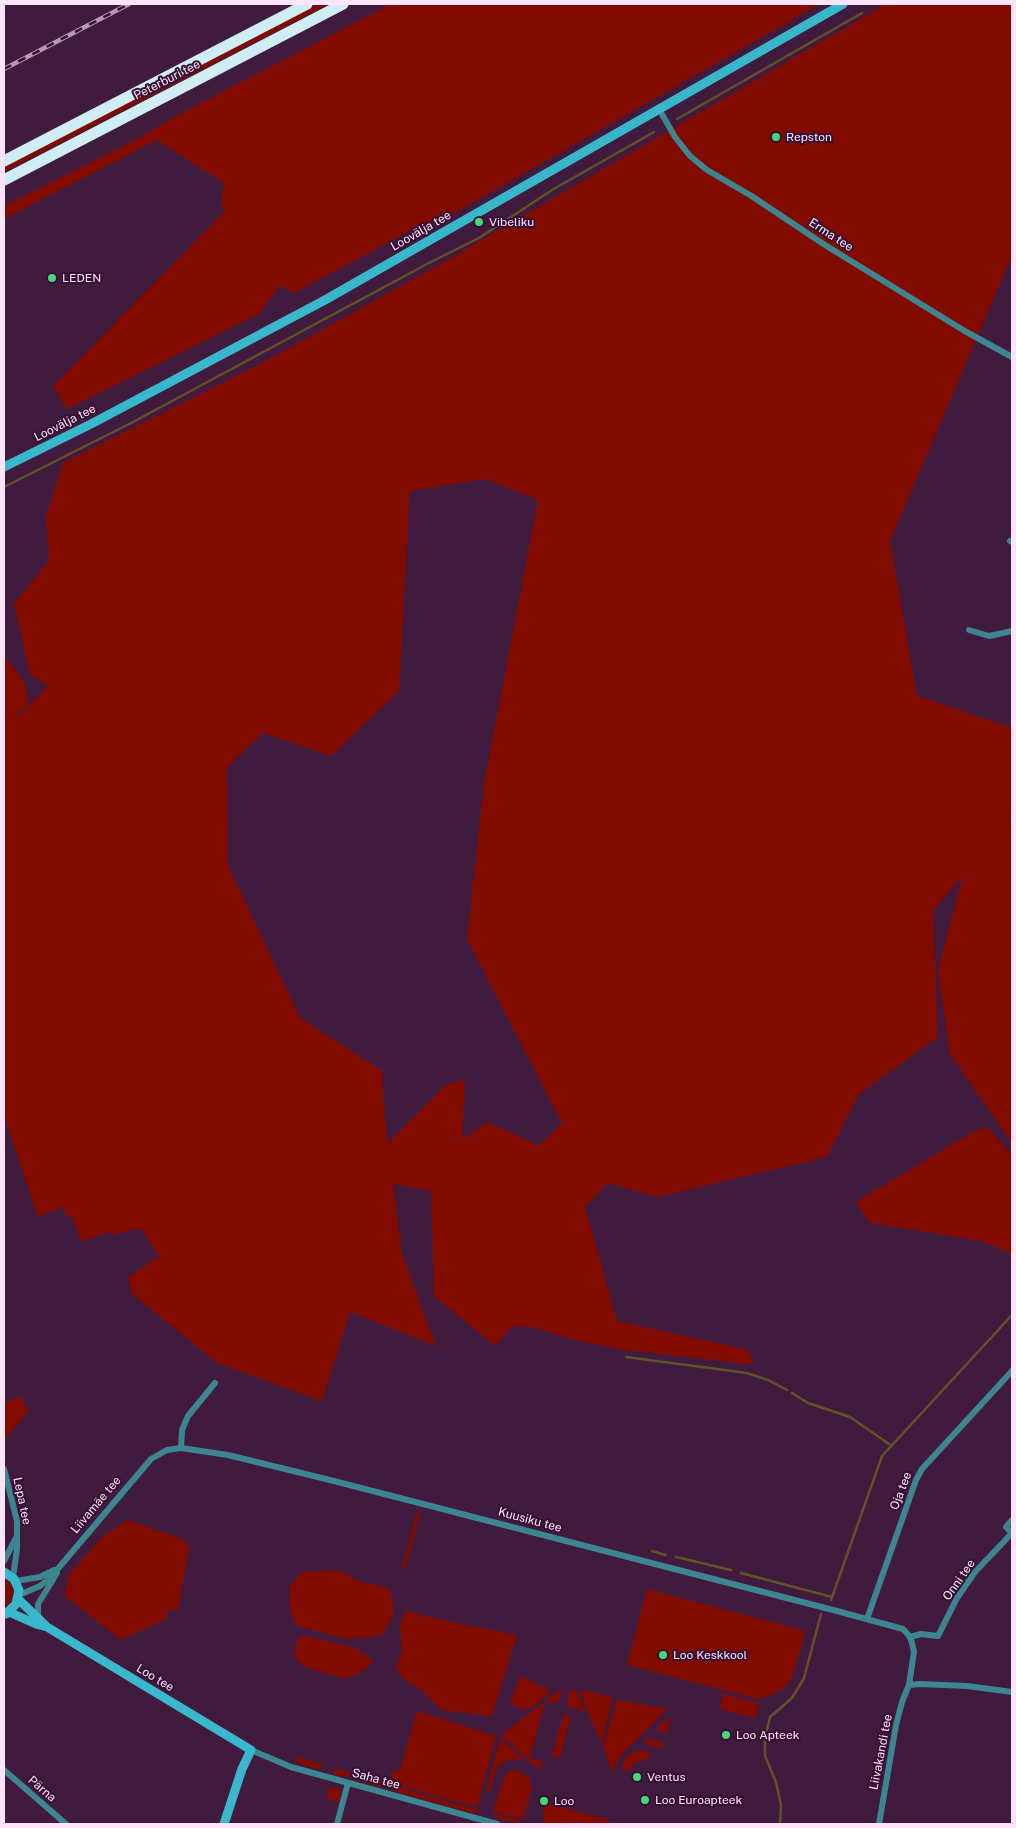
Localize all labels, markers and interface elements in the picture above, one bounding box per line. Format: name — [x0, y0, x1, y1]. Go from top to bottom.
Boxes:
street label: Peterburi tee — [131, 57, 203, 103]
place label: Repston — [786, 130, 832, 144]
marker: Repston — [770, 131, 782, 143]
street label: Loovälja tee — [388, 208, 454, 254]
place label: Vibeliku — [489, 215, 534, 229]
street label: Erma tee — [806, 215, 856, 255]
marker: Vibeliku — [473, 216, 485, 228]
place label: LEDEN — [62, 271, 101, 285]
marker: LEDEN — [46, 272, 58, 284]
street label: Loovälja tee — [32, 401, 98, 445]
street label: Oja tee — [887, 1470, 915, 1512]
street label: Liivamäe tee — [68, 1473, 124, 1537]
street label: Lepa tee — [10, 1476, 34, 1526]
street label: Kuusiku tee — [497, 1505, 563, 1535]
street label: Onni tee — [940, 1557, 978, 1603]
place label: Loo Keskkool — [673, 1648, 747, 1662]
marker: Loo Keskkool — [657, 1649, 669, 1661]
street label: Loo tee — [134, 1661, 176, 1695]
street label: Liivakandi tee — [867, 1713, 895, 1791]
place label: Loo Apteek — [736, 1728, 799, 1742]
marker: Loo Apteek — [720, 1729, 732, 1741]
street label: Saha tee — [350, 1766, 402, 1792]
place label: Ventus — [647, 1770, 686, 1784]
marker: Ventus — [631, 1771, 643, 1783]
street label: Pärna — [25, 1773, 59, 1805]
place label: Loo Euroapteek — [655, 1793, 742, 1807]
place label: Loo — [554, 1794, 574, 1808]
marker: Loo Euroapteek — [639, 1794, 651, 1806]
marker: Loo — [538, 1795, 550, 1807]

